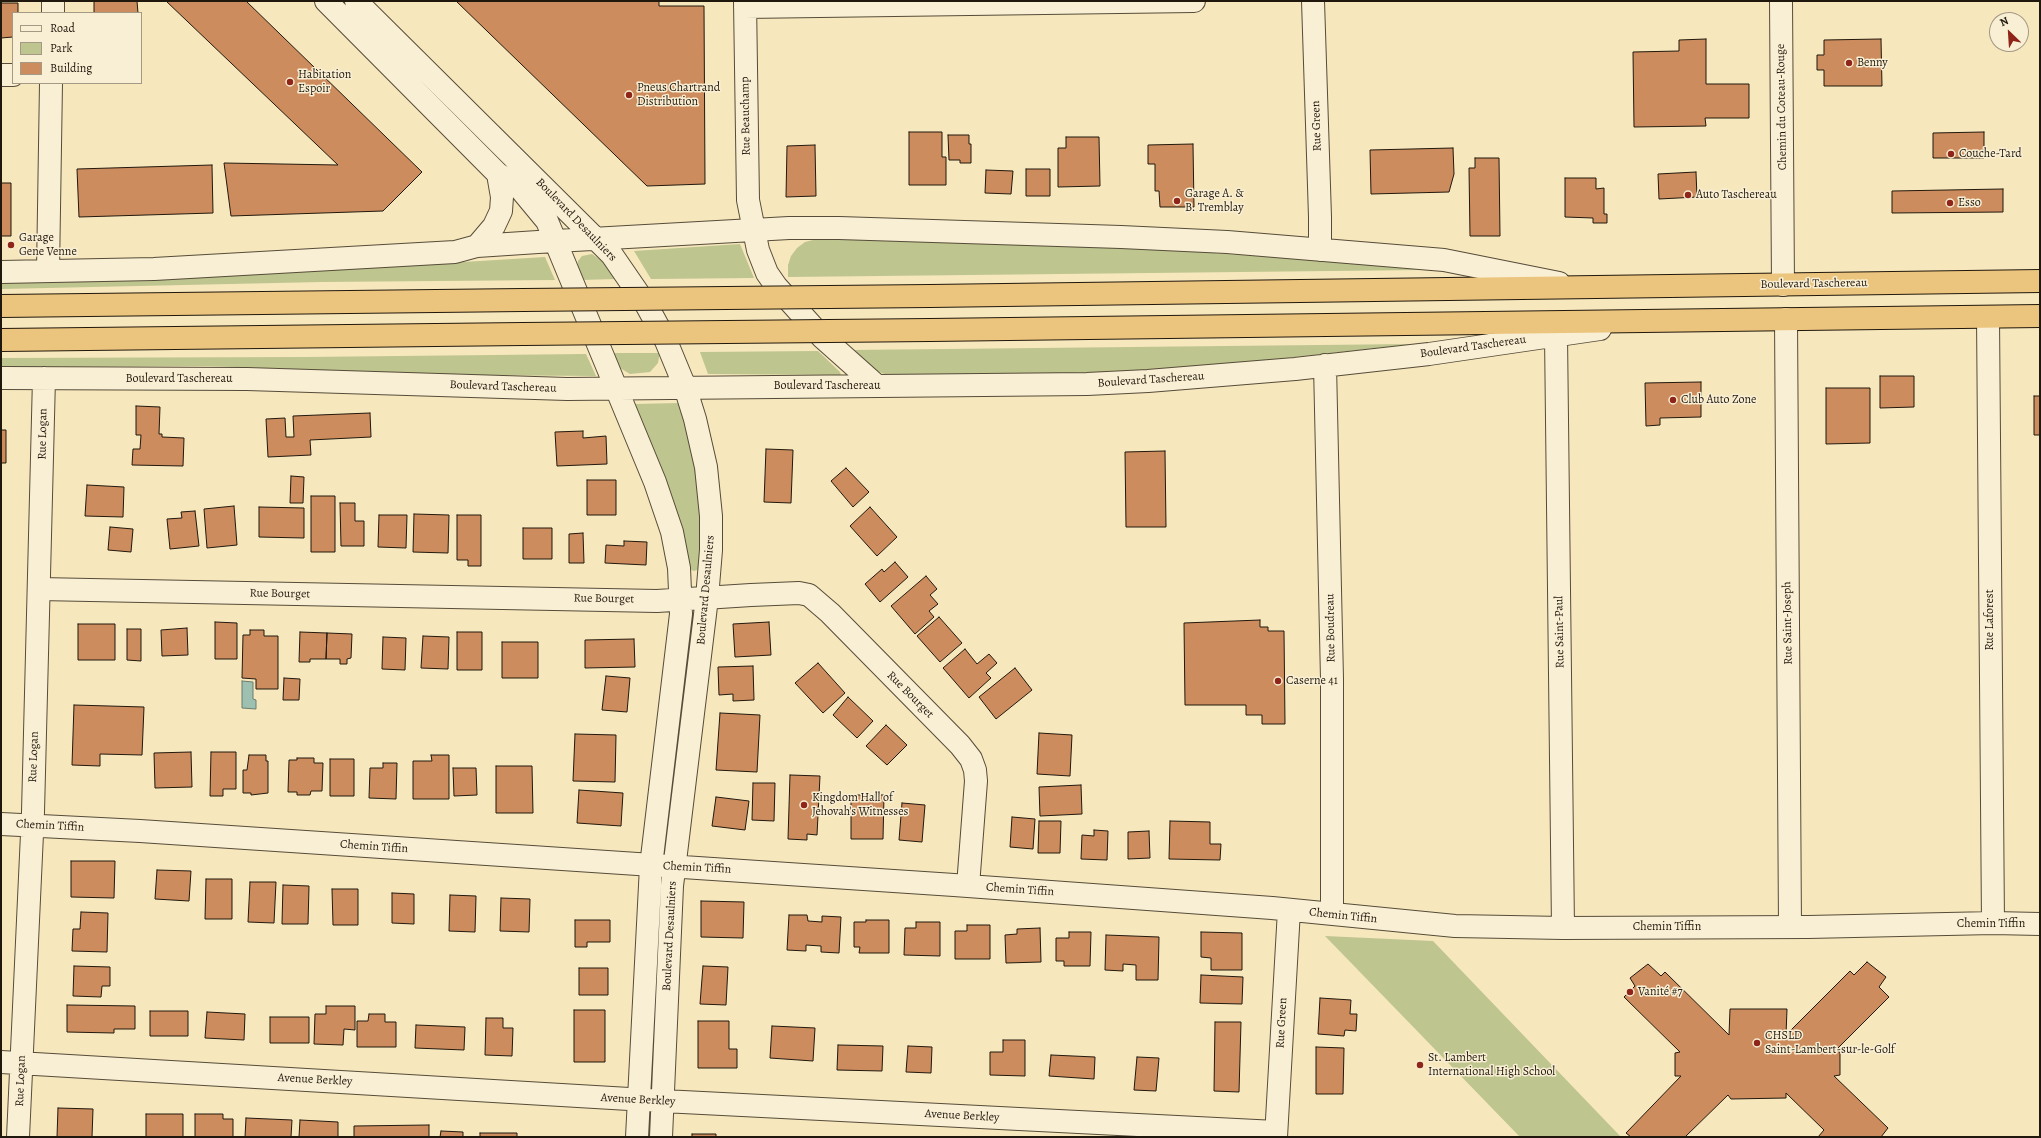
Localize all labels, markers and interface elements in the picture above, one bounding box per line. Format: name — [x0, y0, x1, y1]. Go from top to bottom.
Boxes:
legend — [12, 12, 142, 84]
north arrow — [1989, 12, 2029, 52]
text: N — [1997, 13, 2011, 30]
text: Road — [50, 20, 75, 36]
text: Park — [50, 40, 73, 56]
street label: Chemin du Coteau-Rouge — [1774, 44, 1790, 170]
place label: Benny — [1857, 56, 1888, 70]
marker: Benny — [1844, 58, 1854, 68]
text: Building — [50, 60, 92, 76]
place label: Habitation Espoir — [298, 68, 351, 96]
street label: Rue Beauchamp — [738, 76, 754, 156]
marker: Habitation Espoir — [285, 77, 295, 87]
place label: Pneus Chartrand Distribution — [637, 81, 720, 109]
marker: Pneus Chartrand Distribution — [624, 90, 634, 100]
street label: Rue Green — [1309, 100, 1325, 152]
place label: Couche-Tard — [1959, 147, 2022, 161]
marker: Couche-Tard — [1946, 149, 1956, 159]
street label: Boulevard Desaulniers — [533, 175, 619, 265]
place label: Garage A. & B. Tremblay — [1185, 187, 1244, 215]
place label: Auto Taschereau — [1696, 188, 1777, 202]
marker: Auto Taschereau — [1683, 190, 1693, 200]
marker: Garage A. & B. Tremblay — [1172, 196, 1182, 206]
place label: Esso — [1958, 196, 1981, 210]
marker: Esso — [1945, 198, 1955, 208]
place label: Garage Gene Venne — [19, 231, 77, 259]
marker: Garage Gene Venne — [6, 240, 16, 250]
street label: Boulevard Taschereau — [1760, 276, 1868, 292]
street label: Boulevard Taschereau — [1419, 332, 1527, 362]
street label: Boulevard Taschereau — [1097, 369, 1205, 391]
street label: Boulevard Taschereau — [125, 372, 233, 386]
street label: Boulevard Taschereau — [449, 378, 557, 396]
street label: Boulevard Taschereau — [773, 379, 881, 393]
place label: Club Auto Zone — [1681, 393, 1756, 407]
marker: Club Auto Zone — [1668, 395, 1678, 405]
street label: Rue Logan — [35, 408, 51, 460]
street label: Boulevard Desaulniers — [694, 534, 718, 646]
street label: Rue Saint-Joseph — [1780, 581, 1796, 665]
street label: Rue Bourget — [250, 586, 310, 602]
street label: Rue Laforest — [1983, 589, 1997, 651]
street label: Rue Bourget — [574, 591, 634, 607]
street label: Rue Boudreau — [1323, 593, 1339, 663]
street label: Rue Saint-Paul — [1552, 596, 1568, 668]
street label: Rue Bourget — [883, 668, 937, 722]
place label: Caserne 41 — [1286, 674, 1338, 688]
marker: Caserne 41 — [1273, 676, 1283, 686]
street label: Rue Logan — [26, 731, 42, 783]
place label: Kingdom Hall of Jehovah's Witnesses — [812, 791, 908, 819]
marker: Kingdom Hall of Jehovah's Witnesses — [799, 800, 809, 810]
street label: Chemin Tiffin — [15, 817, 85, 835]
street label: Chemin Tiffin — [339, 837, 409, 857]
street label: Chemin Tiffin — [662, 859, 732, 877]
street label: Chemin Tiffin — [985, 880, 1055, 900]
street label: Boulevard Desaulniers — [660, 881, 680, 991]
street label: Chemin Tiffin — [1308, 905, 1378, 927]
street label: Chemin Tiffin — [1957, 917, 2025, 931]
street label: Chemin Tiffin — [1633, 920, 1701, 934]
place label: Vanité #7 — [1638, 985, 1683, 999]
marker: Vanité #7 — [1625, 987, 1635, 997]
street label: Rue Green — [1273, 997, 1291, 1049]
place label: CHSLD Saint-Lambert-sur-le-Golf — [1765, 1029, 1895, 1057]
marker: CHSLD Saint-Lambert-sur-le-Golf — [1752, 1038, 1762, 1048]
place label: St. Lambert International High School — [1428, 1051, 1555, 1079]
street label: Rue Logan — [13, 1055, 29, 1107]
marker: St. Lambert International High School — [1415, 1060, 1425, 1070]
street label: Avenue Berkley — [277, 1071, 353, 1089]
street label: Avenue Berkley — [600, 1091, 676, 1109]
street label: Avenue Berkley — [924, 1107, 1000, 1125]

